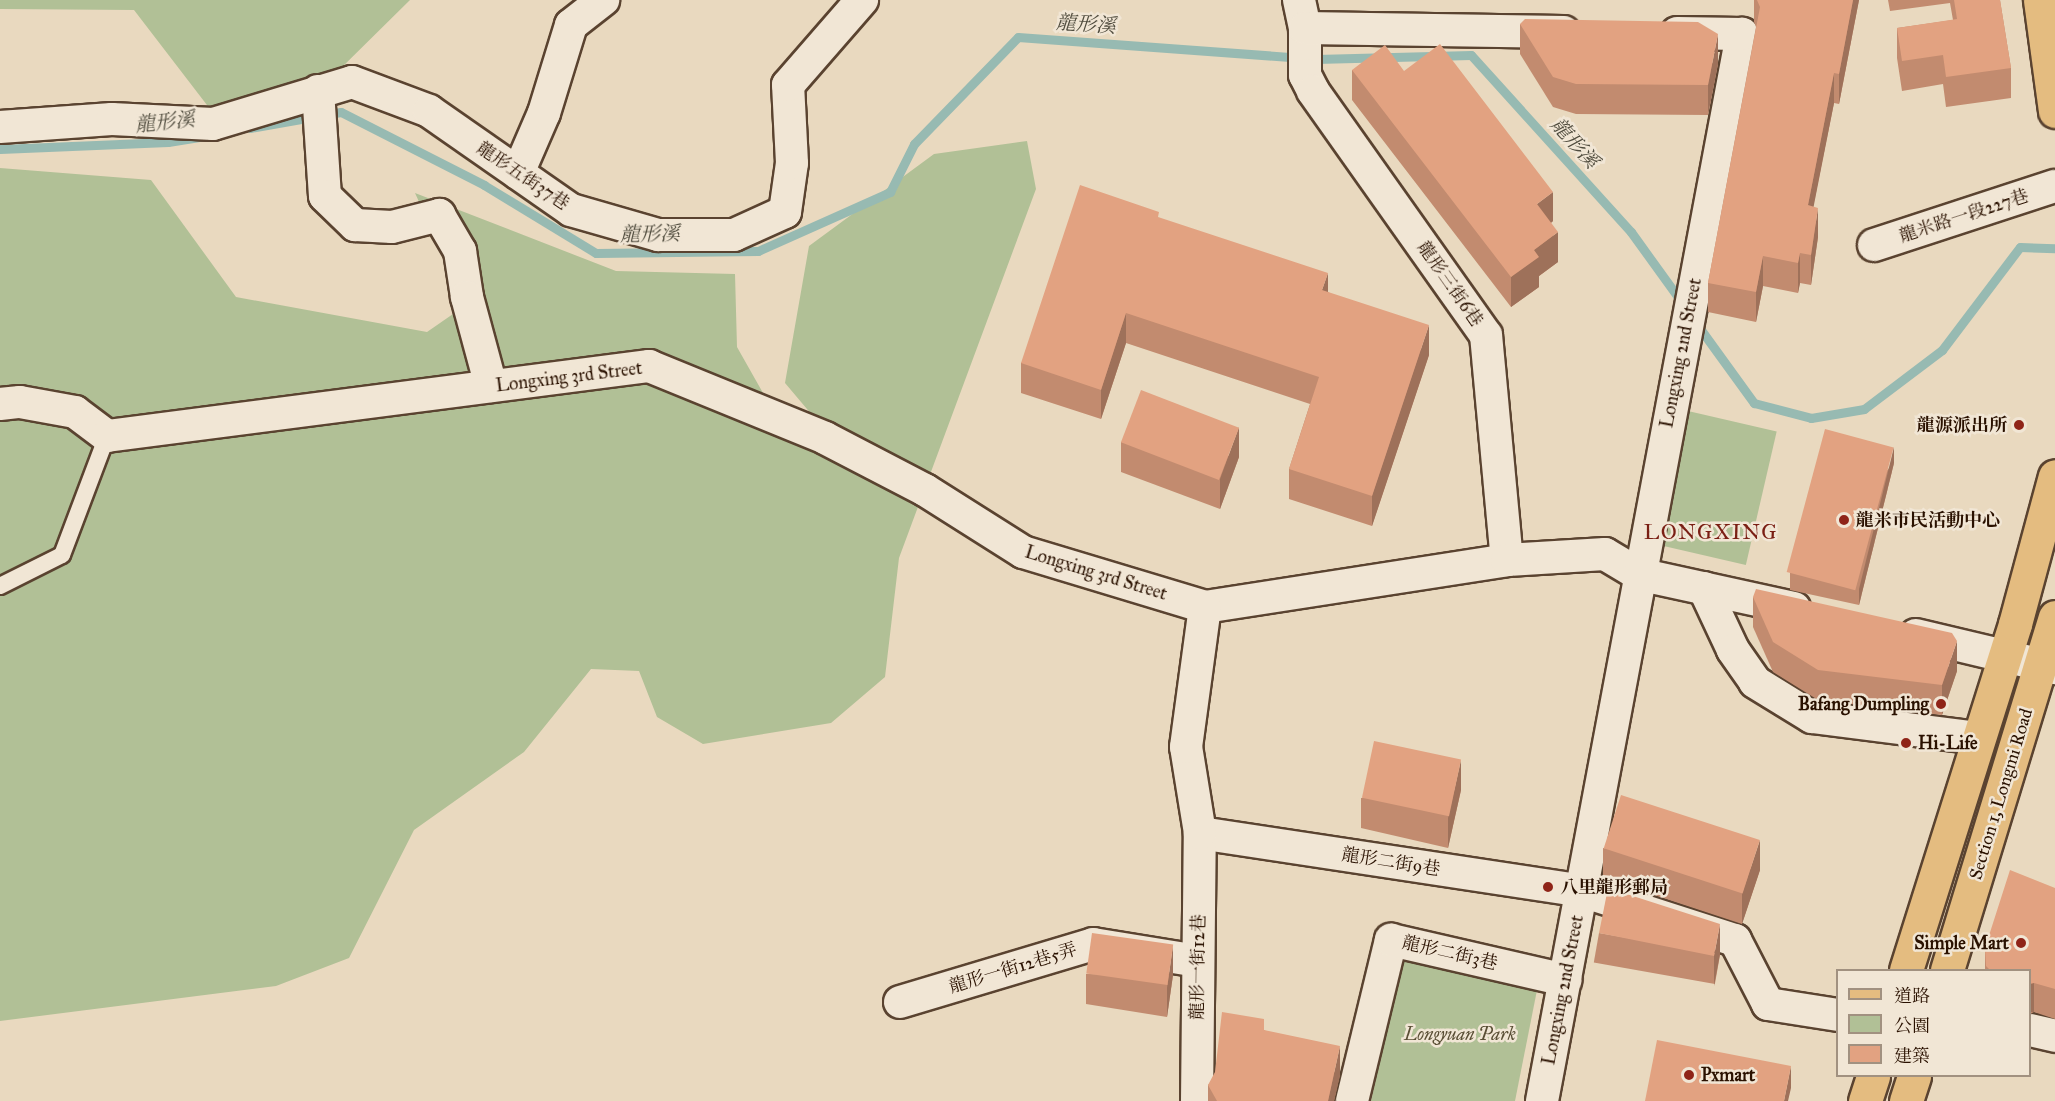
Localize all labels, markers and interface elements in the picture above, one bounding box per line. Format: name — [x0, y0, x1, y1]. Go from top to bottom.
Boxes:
water label: 龍形溪 — [1055, 10, 1117, 38]
water label: 龍形溪 — [134, 107, 196, 137]
water label: 龍形溪 — [1546, 113, 1604, 173]
street label: 龍形五街37巷 — [473, 137, 573, 215]
street label: 龍米路一段227巷 — [1897, 185, 2031, 247]
water label: 龍形溪 — [620, 221, 680, 247]
street label: 龍形三街6巷 — [1413, 237, 1487, 331]
street label: Longxing 2nd Street — [1656, 276, 1706, 430]
street label: Longxing 3rd Street — [495, 357, 643, 397]
place label: 龍源派出所 — [1917, 414, 2007, 436]
marker: 龍源派出所 — [2012, 418, 2026, 432]
place label: 龍米市民活動中心 — [1856, 509, 2000, 531]
marker: 龍米市民活動中心 — [1837, 513, 1851, 527]
district label: LONGXING — [1644, 519, 1778, 545]
street label: Longxing 3rd Street — [1022, 541, 1170, 605]
place label: Bafang Dumpling — [1798, 693, 1929, 715]
marker: Bafang Dumpling — [1934, 697, 1948, 711]
street label: Section 1, Longmi Road — [1965, 706, 2037, 882]
place label: Hi-Life — [1918, 732, 1978, 754]
marker: Hi-Life — [1899, 736, 1913, 750]
street label: 龍形二街9巷 — [1340, 844, 1442, 880]
place label: 八里龍形郵局 — [1560, 876, 1668, 898]
marker: 八里龍形郵局 — [1541, 880, 1555, 894]
street label: Longxing 2nd Street — [1538, 913, 1588, 1067]
street label: 龍形一街12巷 — [1186, 914, 1210, 1020]
street label: 龍形二街3巷 — [1400, 932, 1500, 974]
place label: Simple Mart — [1914, 932, 2009, 954]
marker: Simple Mart — [2014, 936, 2028, 950]
street label: 龍形一街12巷5弄 — [947, 938, 1079, 998]
legend — [1836, 969, 2031, 1077]
text: 道路 — [1894, 985, 1930, 1007]
text: 公園 — [1894, 1015, 1930, 1037]
park label: Longyuan Park — [1404, 1023, 1516, 1045]
text: 建築 — [1894, 1045, 1930, 1067]
place label: Pxmart — [1701, 1064, 1755, 1086]
marker: Pxmart — [1682, 1068, 1696, 1082]

